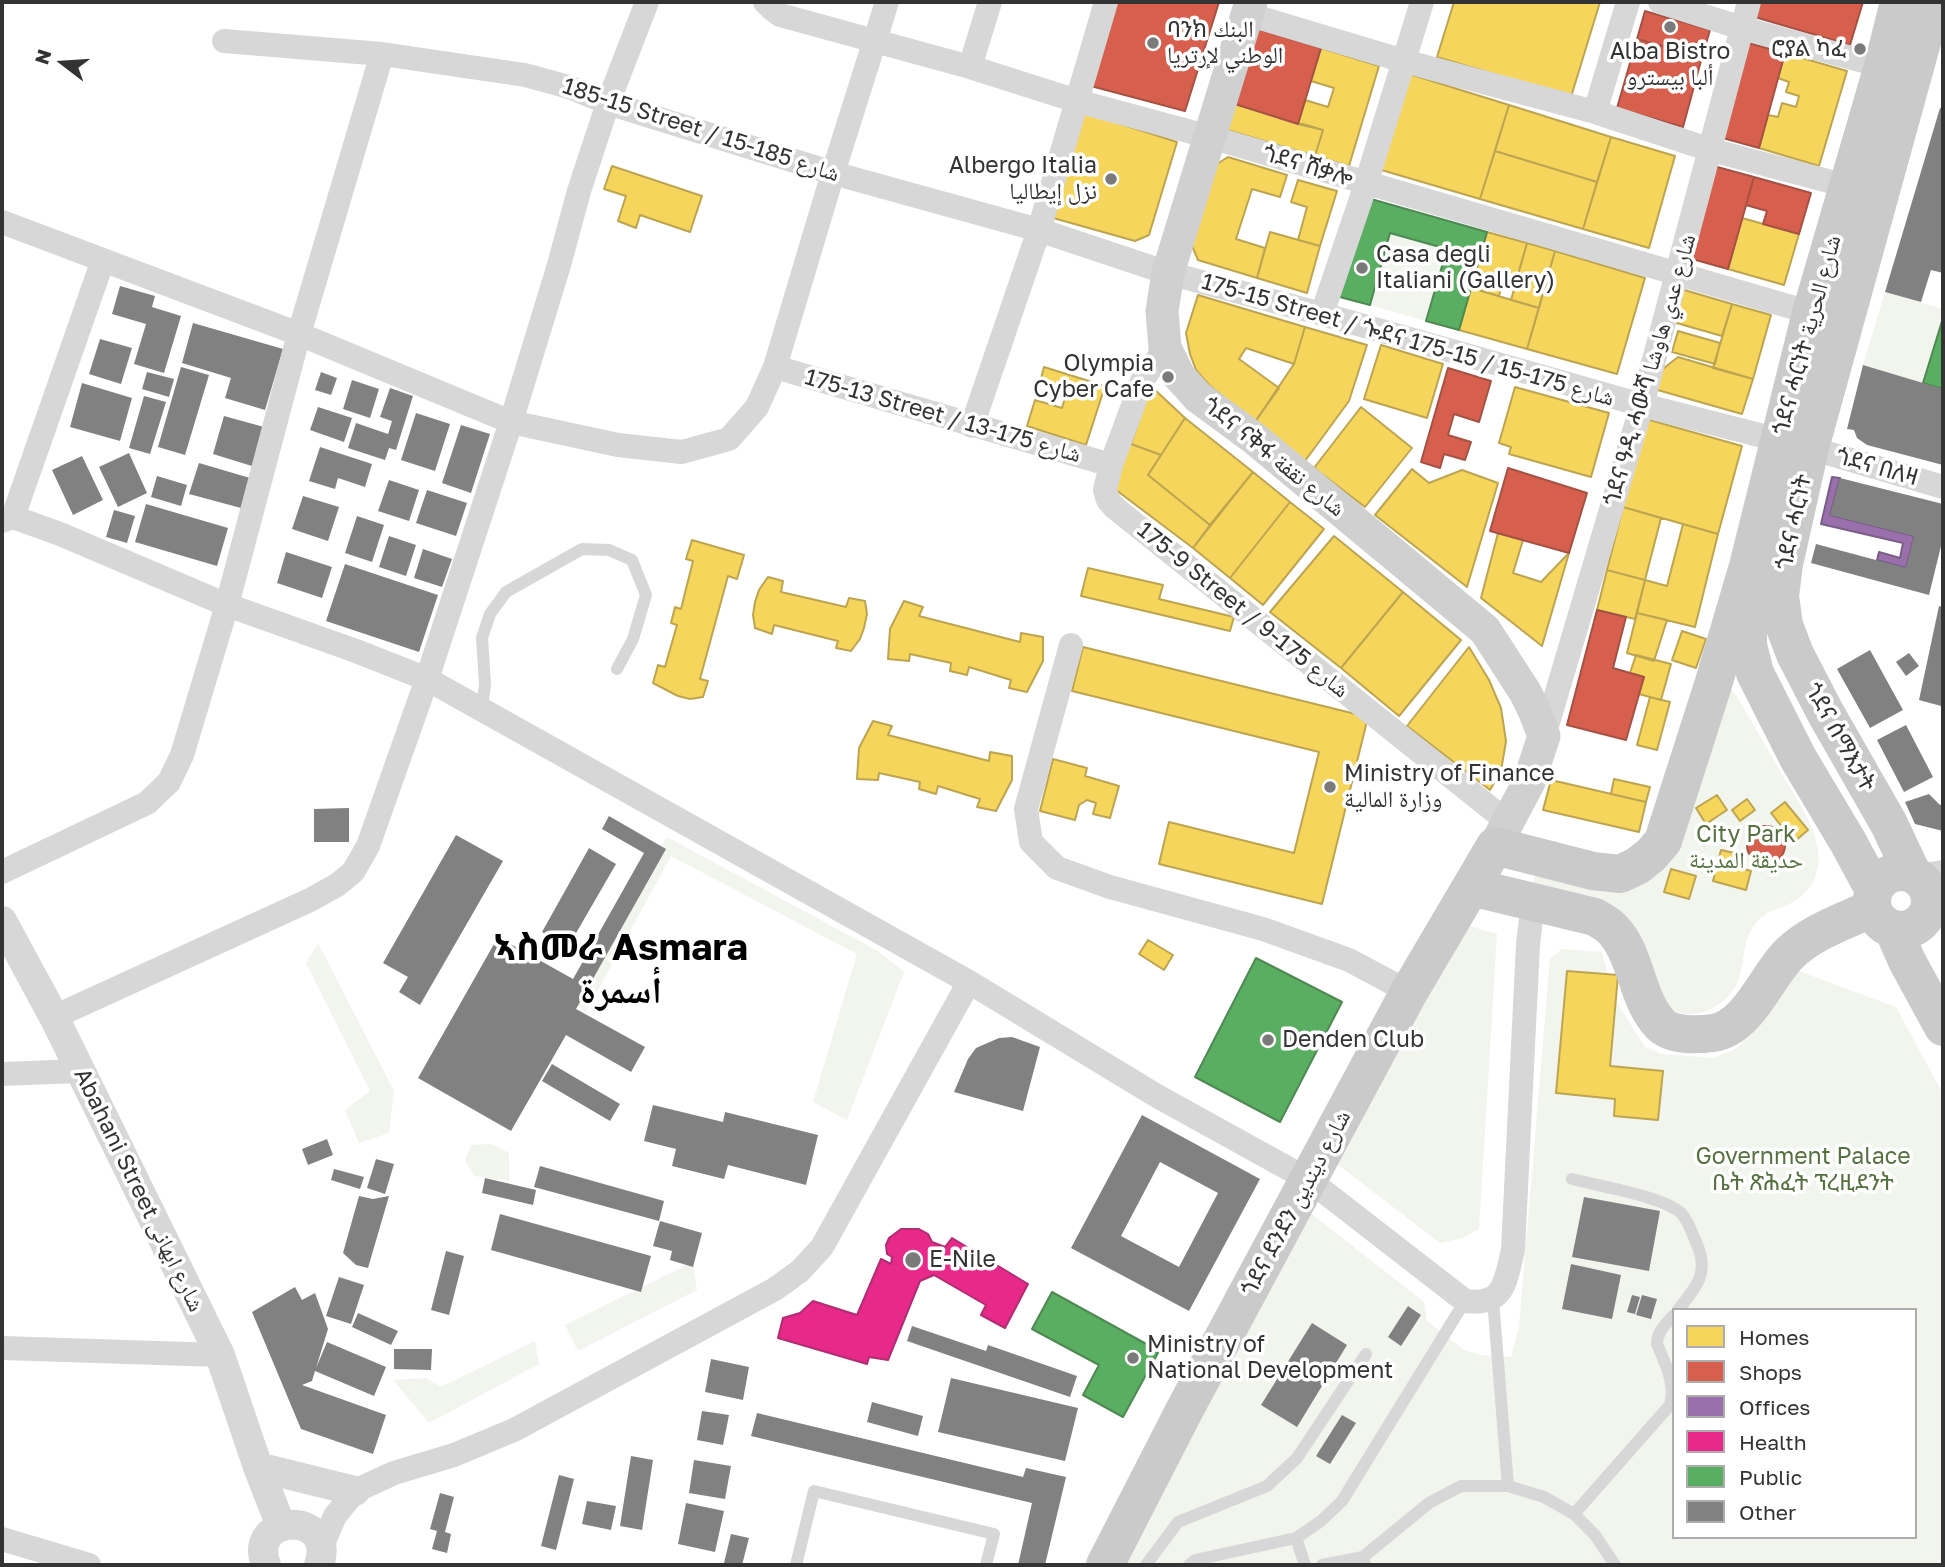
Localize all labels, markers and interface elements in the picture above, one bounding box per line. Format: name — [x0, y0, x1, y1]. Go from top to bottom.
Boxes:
place label: ባንክ البنك الوطني لإرتريا — [1167, 16, 1283, 70]
marker: Alba Bistro ألبا بيسترو — [1662, 19, 1678, 35]
north arrow — [28, 28, 98, 98]
marker: ባንክ البنك الوطني لإرتريا — [1145, 35, 1161, 51]
place label: ሮያል ካፈ — [1771, 35, 1846, 63]
place label: Alba Bistro ألبا بيسترو — [1610, 38, 1730, 92]
marker: ሮያል ካፈ — [1852, 41, 1868, 57]
text: N — [29, 46, 56, 67]
street label: 185-15 Street / شارع 185-15 — [559, 72, 843, 188]
street label: ጎደና ሸቃሎ — [1260, 139, 1356, 193]
place label: Albergo Italia نزل إيطاليا — [949, 152, 1097, 206]
marker: Albergo Italia نزل إيطاليا — [1103, 171, 1119, 187]
street label: ጎደና ዓዲ ሓውሻ شارع عدي هاوشا — [1598, 231, 1702, 509]
street label: ጎደና ሓርነት شارع الحرية — [1767, 232, 1847, 438]
place label: Casa degli Italiani (Gallery) — [1376, 241, 1555, 295]
marker: Casa degli Italiani (Gallery) — [1354, 260, 1370, 276]
street label: 175-15 Street / ጐደና 175-15 / شارع 175-15 — [1199, 268, 1617, 412]
place label: Olympia Cyber Cafe — [1033, 350, 1154, 404]
street label: 175-13 Street / شارع 175-13 — [802, 363, 1084, 469]
marker: Olympia Cyber Cafe — [1160, 369, 1176, 385]
street label: ጎደና ናቅፋ شارع نقفة — [1197, 391, 1351, 523]
street label: ጎደና በለዛ — [1833, 442, 1921, 492]
street label: ጎደና ሓርነት — [1770, 472, 1818, 572]
street label: 175-9 Street / شارع 175-9 — [1132, 516, 1354, 704]
street label: ጎደና ሰማእታት — [1799, 678, 1881, 796]
place label: Ministry of Finance وزارة المالية — [1344, 760, 1555, 814]
marker: Ministry of Finance وزارة المالية — [1322, 779, 1338, 795]
park label: City Park حديقة المدينة — [1689, 821, 1803, 875]
district label: ኣስመራ Asmara أسمرة — [494, 926, 748, 1013]
place label: Denden Club — [1282, 1026, 1424, 1054]
marker: Denden Club — [1260, 1032, 1276, 1048]
street label: Abahani Street شارع ابهانى — [68, 1064, 210, 1316]
street label: ጎደና ደንደን شارع ديندين — [1235, 1106, 1357, 1300]
park label: Government Palace ቤት ጽሕፈት ፕረዚደንት — [1695, 1143, 1911, 1197]
place label: E-Nile — [929, 1246, 996, 1274]
marker: E-Nile — [903, 1250, 923, 1270]
legend — [1672, 1308, 1917, 1539]
text: Homes — [1739, 1324, 1809, 1350]
place label: Ministry of National Development — [1147, 1331, 1393, 1385]
marker: Ministry of National Development — [1125, 1350, 1141, 1366]
text: Shops — [1739, 1359, 1802, 1385]
text: Offices — [1739, 1394, 1810, 1420]
text: Health — [1739, 1429, 1807, 1455]
text: Public — [1739, 1464, 1802, 1490]
text: Other — [1739, 1499, 1796, 1525]

